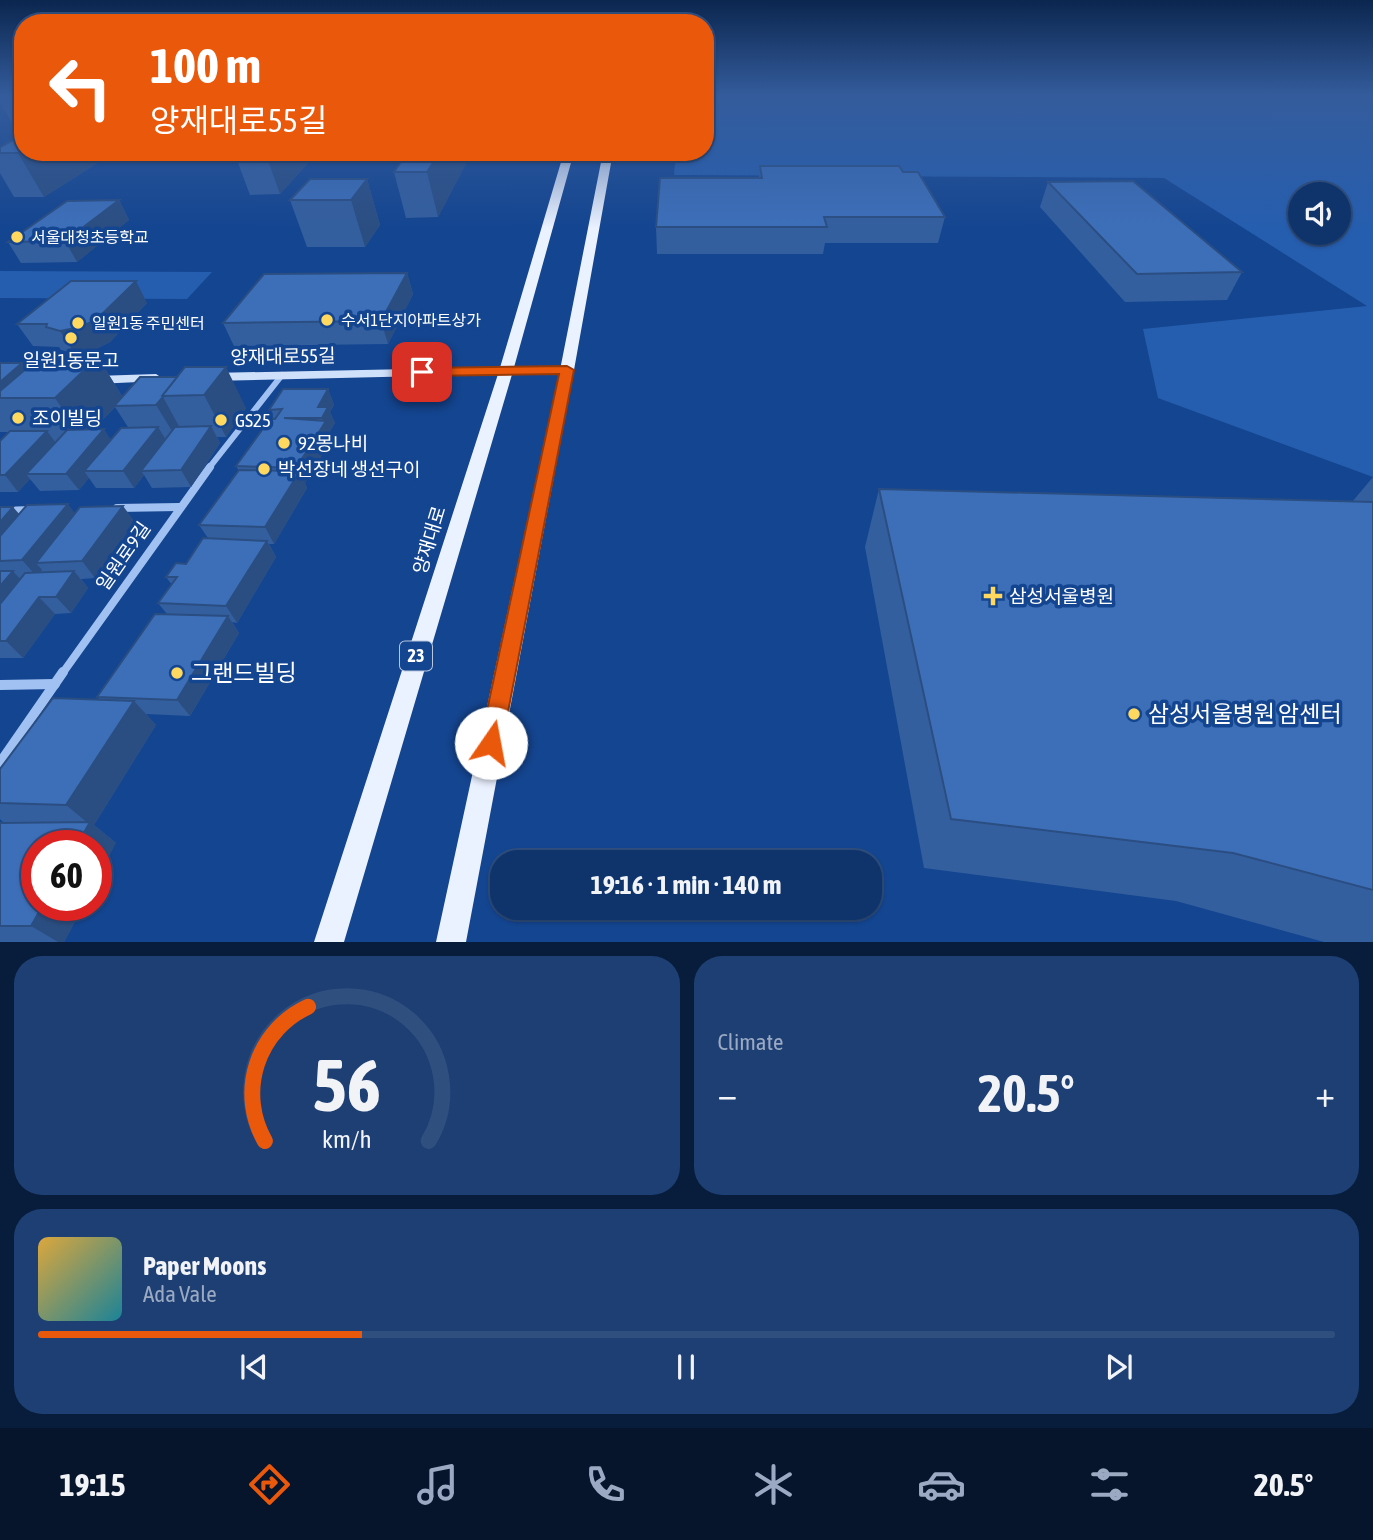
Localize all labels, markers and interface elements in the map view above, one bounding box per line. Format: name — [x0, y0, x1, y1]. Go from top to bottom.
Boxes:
text: 100 m — [150, 37, 261, 93]
icon: left — [35, 42, 126, 133]
text: 양재대로55길 — [150, 102, 327, 139]
map controls — [1288, 182, 1351, 245]
button: sound — [1288, 182, 1351, 245]
place label: 서울대청초등학교 — [31, 228, 149, 246]
marker: 서울대청초등학교 — [9, 229, 25, 245]
place label: 수서1단지아파트상가 — [341, 311, 481, 329]
marker: 수서1단지아파트상가 — [319, 312, 335, 328]
place label: 일원1동 주민센터 — [92, 314, 205, 332]
marker: 일원1동 주민센터 — [70, 315, 86, 331]
marker: 일원1동문고 — [63, 330, 79, 346]
pin — [392, 342, 452, 402]
street label: 양재대로55길 — [230, 344, 336, 368]
place label: 일원1동문고 — [23, 349, 119, 371]
icon: arrive — [403, 353, 441, 391]
place label: 조이빌딩 — [32, 407, 102, 429]
place label: GS25 — [235, 409, 271, 431]
marker: 조이빌딩 — [10, 410, 26, 426]
marker: GS25 — [213, 412, 229, 428]
place label: 92몽나비 — [298, 432, 368, 454]
marker: 92몽나비 — [276, 435, 292, 451]
place label: 박선장네 생선구이 — [278, 458, 420, 480]
marker: 박선장네 생선구이 — [256, 461, 272, 477]
street label: 양재대로 — [408, 503, 450, 577]
street label: 일원로9길 — [91, 517, 155, 595]
place label: 삼성서울병원 — [1009, 585, 1114, 607]
marker: 삼성서울병원 — [983, 586, 1003, 606]
road number: 23 — [400, 642, 432, 670]
place label: 그랜드빌딩 — [191, 660, 297, 686]
marker: 그랜드빌딩 — [169, 665, 185, 681]
place label: 삼성서울병원 암센터 — [1148, 701, 1342, 727]
position arrow — [454, 706, 528, 780]
marker: 삼성서울병원 암센터 — [1126, 706, 1142, 722]
speed limit sign: 60 — [21, 830, 112, 921]
text: 19:16 · 1 min · 140 m — [591, 870, 781, 900]
text: Climate — [718, 1029, 783, 1055]
text: 56 — [313, 1044, 381, 1127]
text: 20.5° — [978, 1063, 1075, 1123]
text: − — [718, 1072, 737, 1115]
text: + — [1315, 1072, 1335, 1115]
text: km/h — [322, 1125, 372, 1153]
text: Paper Moons — [143, 1251, 266, 1281]
text: Ada Vale — [143, 1281, 217, 1307]
icon: previous — [235, 1348, 273, 1386]
icon: pause — [667, 1348, 705, 1386]
icon: next — [1100, 1348, 1138, 1386]
icon: directions — [245, 1460, 294, 1509]
icon: music — [413, 1460, 462, 1509]
icon: phone — [581, 1460, 630, 1509]
icon: climate — [749, 1460, 798, 1509]
icon: car — [917, 1460, 966, 1509]
icon: filters — [1085, 1460, 1134, 1509]
text: 19:15 — [60, 1466, 125, 1503]
text: 20.5° — [1254, 1466, 1313, 1503]

